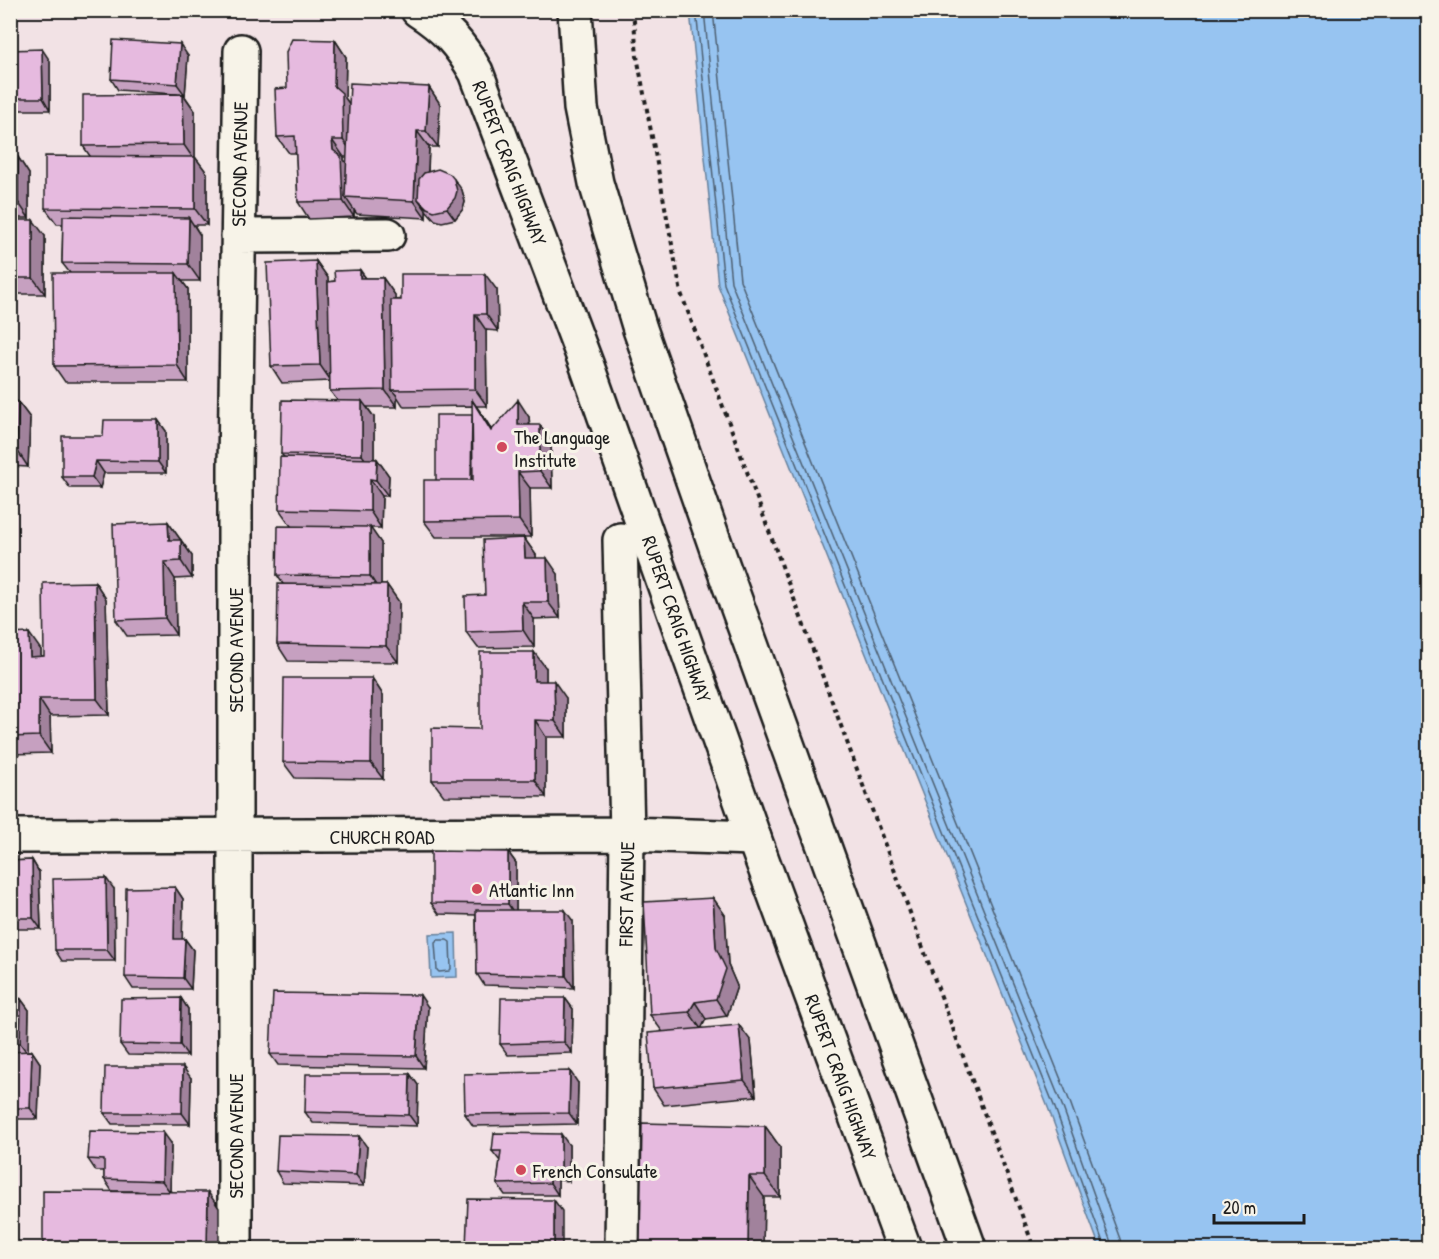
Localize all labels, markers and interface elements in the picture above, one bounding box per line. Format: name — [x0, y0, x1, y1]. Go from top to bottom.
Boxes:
street label: RUPERT CRAIG HIGHWAY — [466, 77, 554, 249]
street label: SECOND AVENUE — [224, 101, 254, 227]
place label: The Language Institute — [514, 423, 610, 473]
marker: The Language Institute — [495, 440, 509, 454]
street label: RUPERT CRAIG HIGHWAY — [636, 532, 718, 706]
street label: SECOND AVENUE — [222, 587, 249, 713]
street label: CHURCH ROAD — [330, 823, 435, 850]
street label: FIRST AVENUE — [612, 841, 640, 948]
place label: Atlantic Inn — [489, 876, 574, 903]
marker: Atlantic Inn — [470, 882, 484, 896]
street label: RUPERT CRAIG HIGHWAY — [799, 991, 884, 1164]
street label: SECOND AVENUE — [222, 1073, 249, 1199]
place label: French Consulate — [532, 1157, 658, 1184]
marker: French Consulate — [514, 1163, 528, 1177]
scale bar — [1214, 1187, 1304, 1225]
text: 20 m — [1223, 1195, 1256, 1220]

